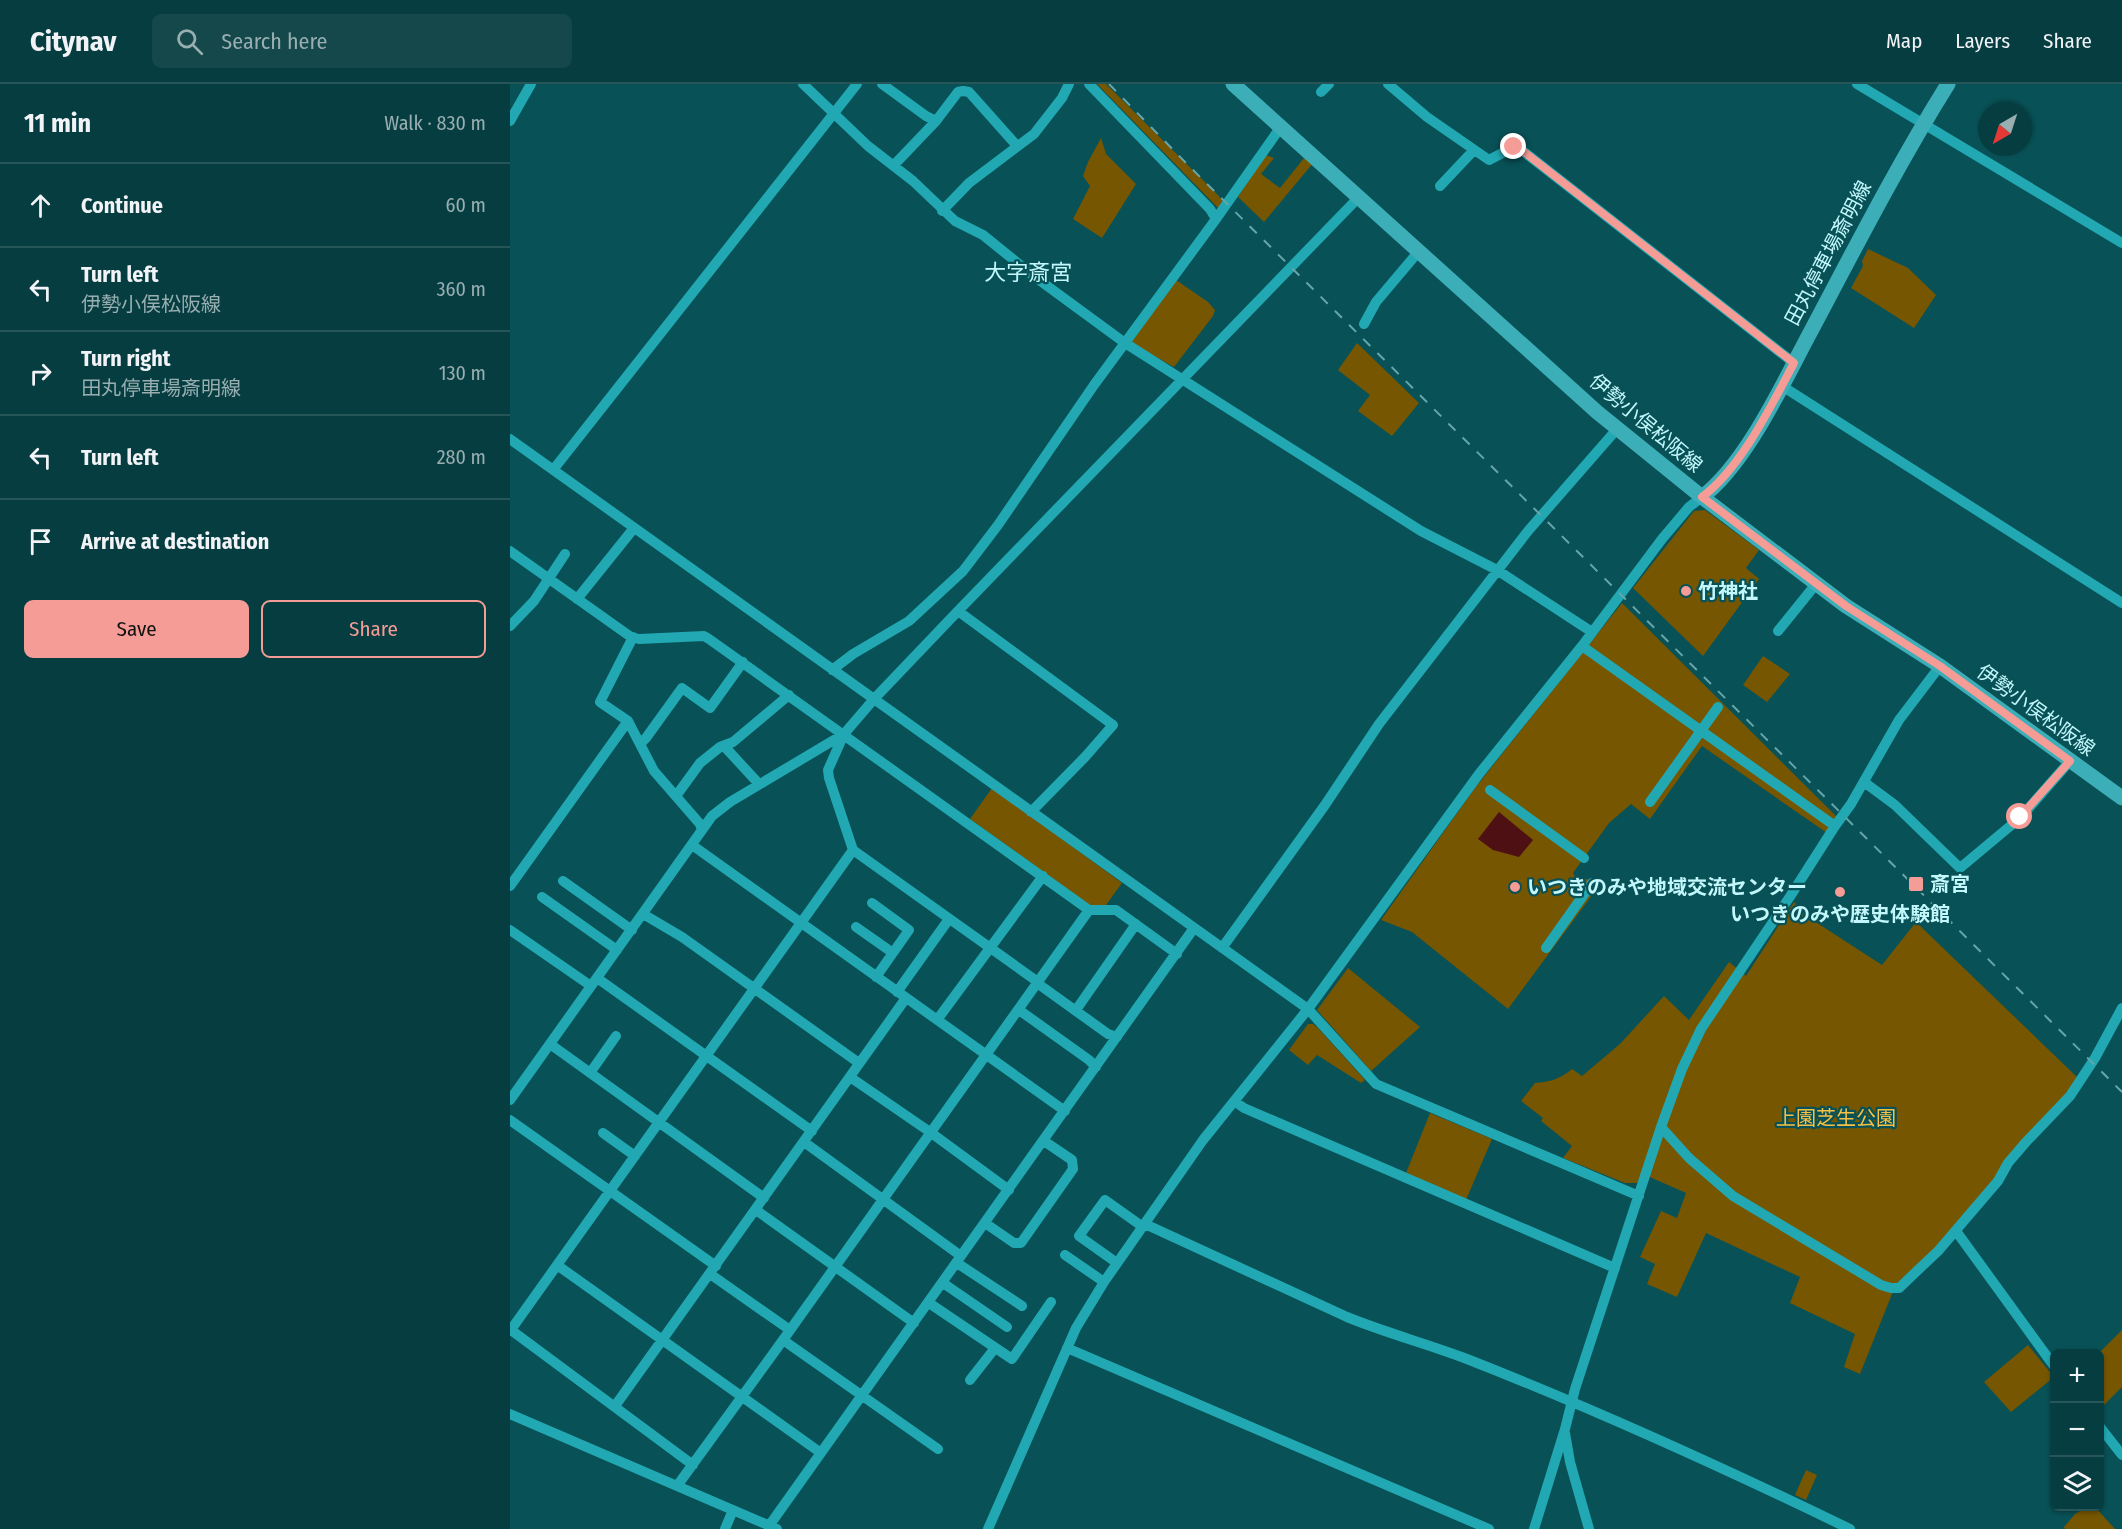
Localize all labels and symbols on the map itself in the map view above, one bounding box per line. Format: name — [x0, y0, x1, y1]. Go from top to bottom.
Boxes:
north arrow — [1978, 102, 2032, 156]
route end — [1500, 133, 1526, 159]
street label: 田丸停車場斎明線 — [1780, 177, 1876, 329]
district label: 大字斎宮 — [984, 259, 1072, 286]
street label: 伊勢小俣松阪線 — [1585, 369, 1707, 477]
place label: 竹神社 — [1698, 579, 1758, 603]
marker: 竹神社 — [1679, 584, 1693, 598]
street label: 伊勢小俣松阪線 — [1972, 659, 2100, 761]
route start — [2006, 803, 2032, 829]
place label: 斎宮 — [1930, 872, 1970, 896]
place label: いつきのみや地域交流センター — [1527, 875, 1807, 899]
marker: 斎宮 — [1907, 875, 1925, 893]
marker: いつきのみや地域交流センター — [1508, 880, 1522, 894]
marker: いつきのみや歴史体験館 — [1833, 885, 1847, 899]
place label: いつきのみや歴史体験館 — [1730, 902, 1950, 926]
park label: 上園芝生公園 — [1776, 1106, 1896, 1130]

